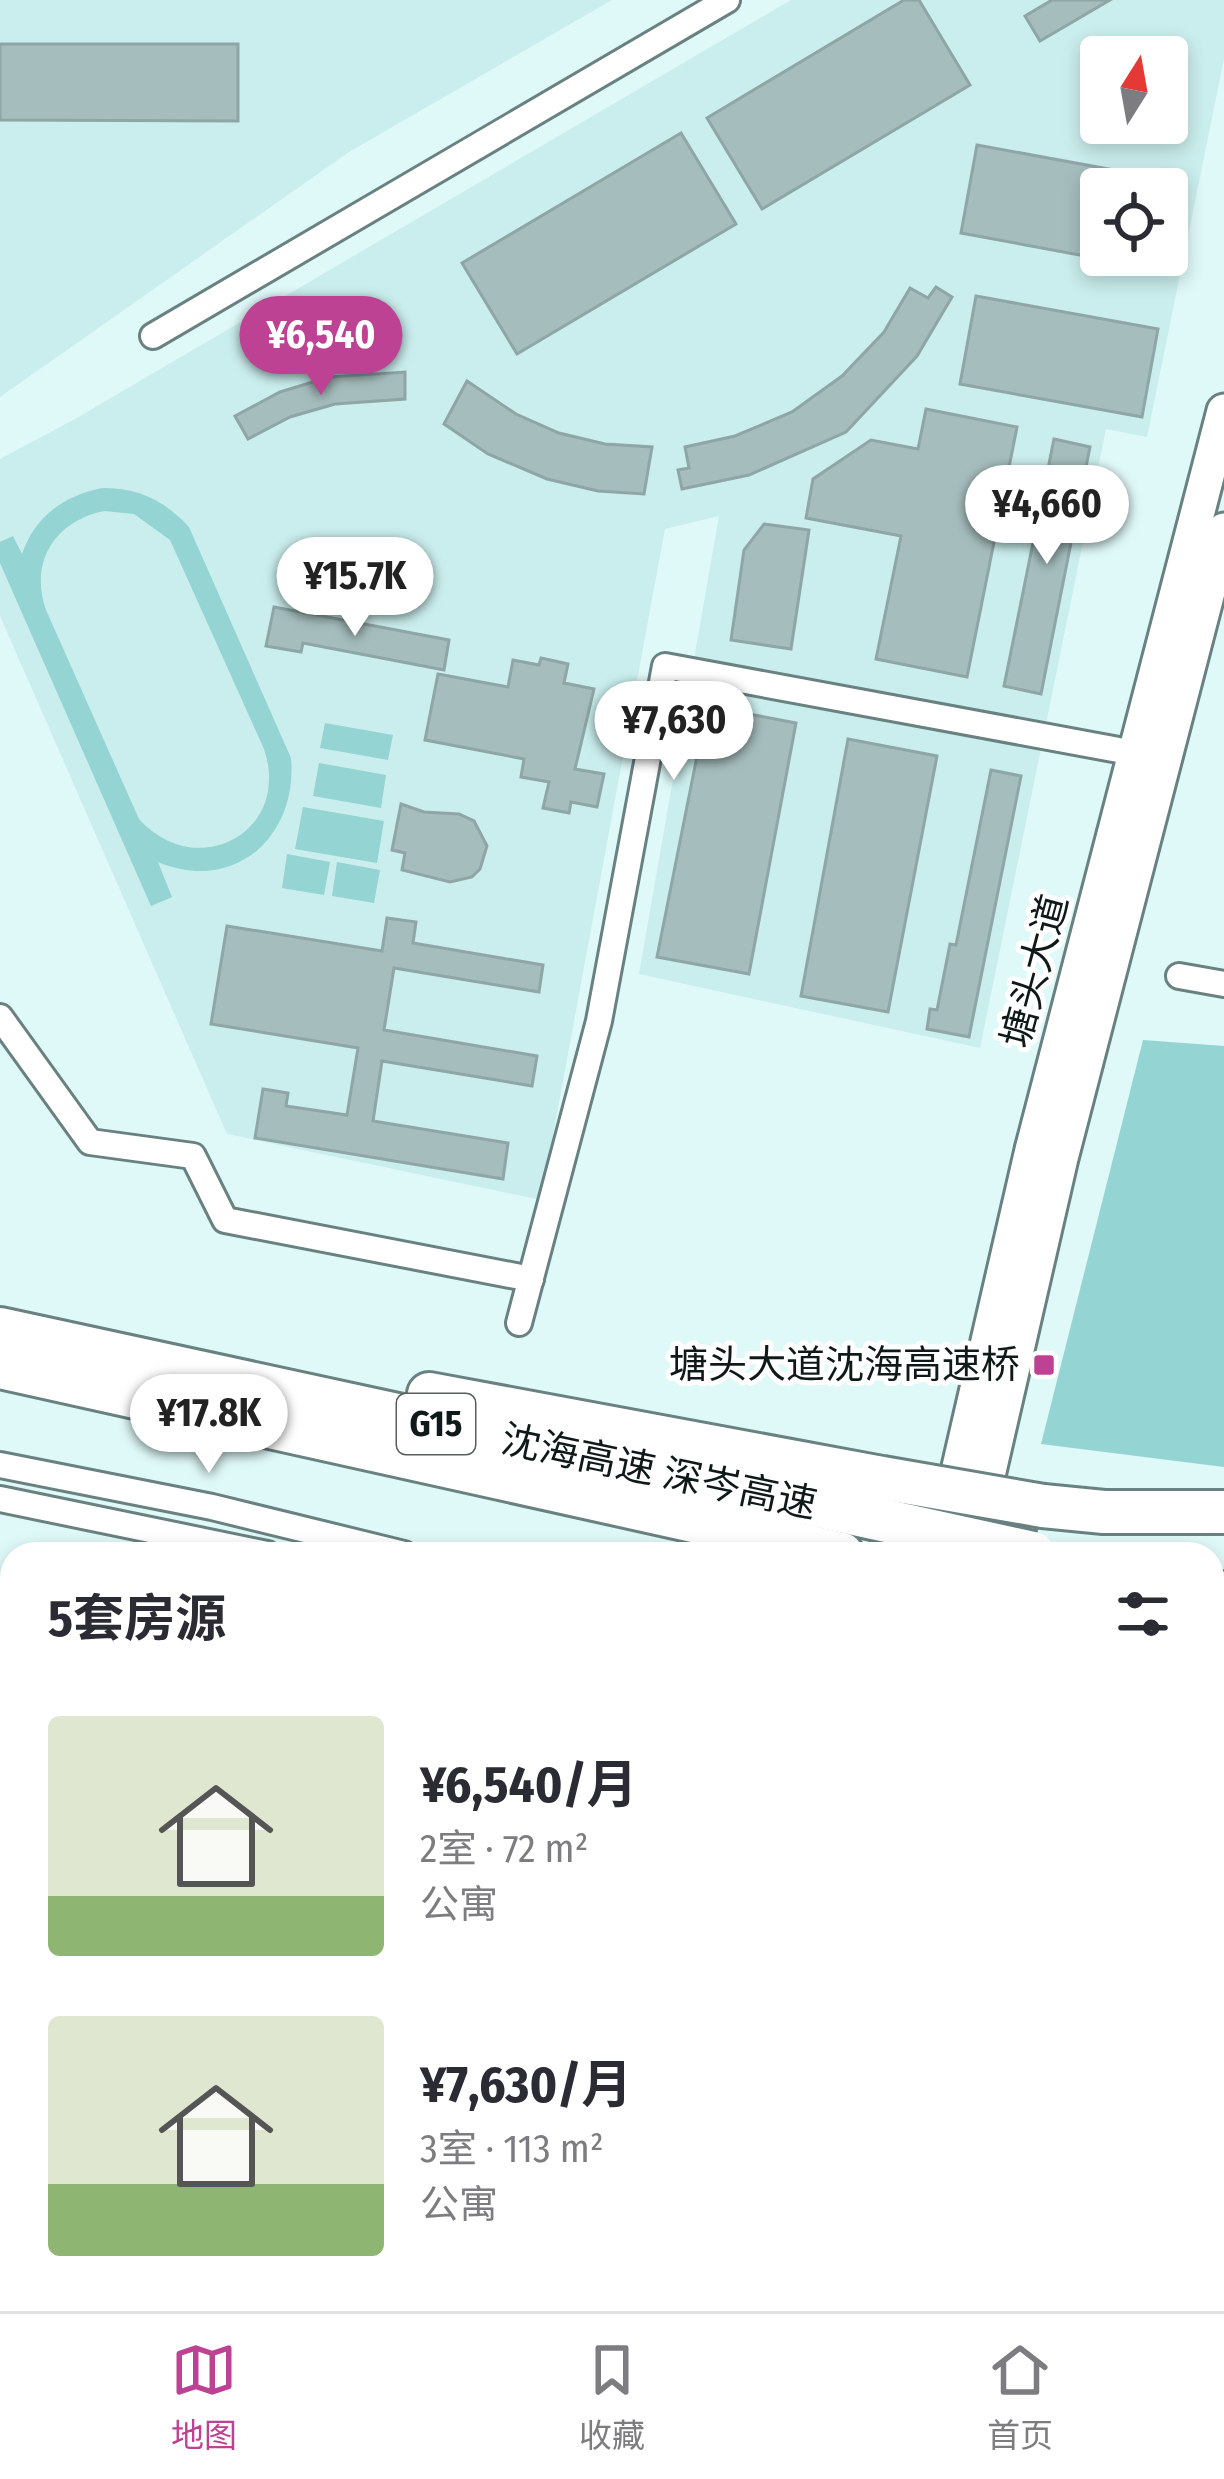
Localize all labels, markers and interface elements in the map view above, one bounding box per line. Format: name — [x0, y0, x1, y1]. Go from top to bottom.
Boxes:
north arrow — [1080, 36, 1188, 144]
map controls — [1080, 36, 1188, 276]
button: locate — [1080, 168, 1188, 276]
pin: ¥6,540 — [223, 296, 419, 398]
text: ¥6,540 — [266, 312, 376, 358]
pin: ¥4,660 — [949, 465, 1145, 567]
text: ¥4,660 — [992, 481, 1102, 527]
pin: ¥15.7K — [257, 537, 453, 639]
text: ¥15.7K — [304, 553, 406, 599]
pin: ¥7,630 — [576, 681, 772, 783]
text: ¥7,630 — [621, 697, 727, 743]
street label: 塘头大道 — [993, 890, 1077, 1052]
place label: 塘头大道沈海高速桥 — [669, 1342, 1020, 1388]
marker: 塘头大道沈海高速桥 — [1031, 1352, 1057, 1378]
pin: ¥17.8K — [111, 1374, 307, 1476]
text: ¥17.8K — [157, 1390, 261, 1436]
road number: G15 — [397, 1394, 475, 1454]
street label: 沈海高速 深岑高速 — [497, 1416, 821, 1528]
icon: filters — [1110, 1581, 1176, 1647]
text: 5套房源 — [48, 1588, 226, 1650]
text: ¥6,540/月 — [420, 1754, 638, 1816]
icon: home — [144, 1764, 288, 1908]
text: 2室 · 72 m² — [420, 1826, 588, 1872]
text: 公寓 — [420, 1882, 498, 1928]
text: ¥7,630/月 — [420, 2054, 632, 2116]
icon: home — [144, 2064, 288, 2208]
text: 3室 · 113 m² — [420, 2126, 604, 2172]
text: 公寓 — [420, 2182, 498, 2228]
tab: 地图 — [171, 2337, 237, 2457]
tab: 收藏 — [579, 2337, 645, 2457]
tab: 首页 — [987, 2337, 1053, 2457]

